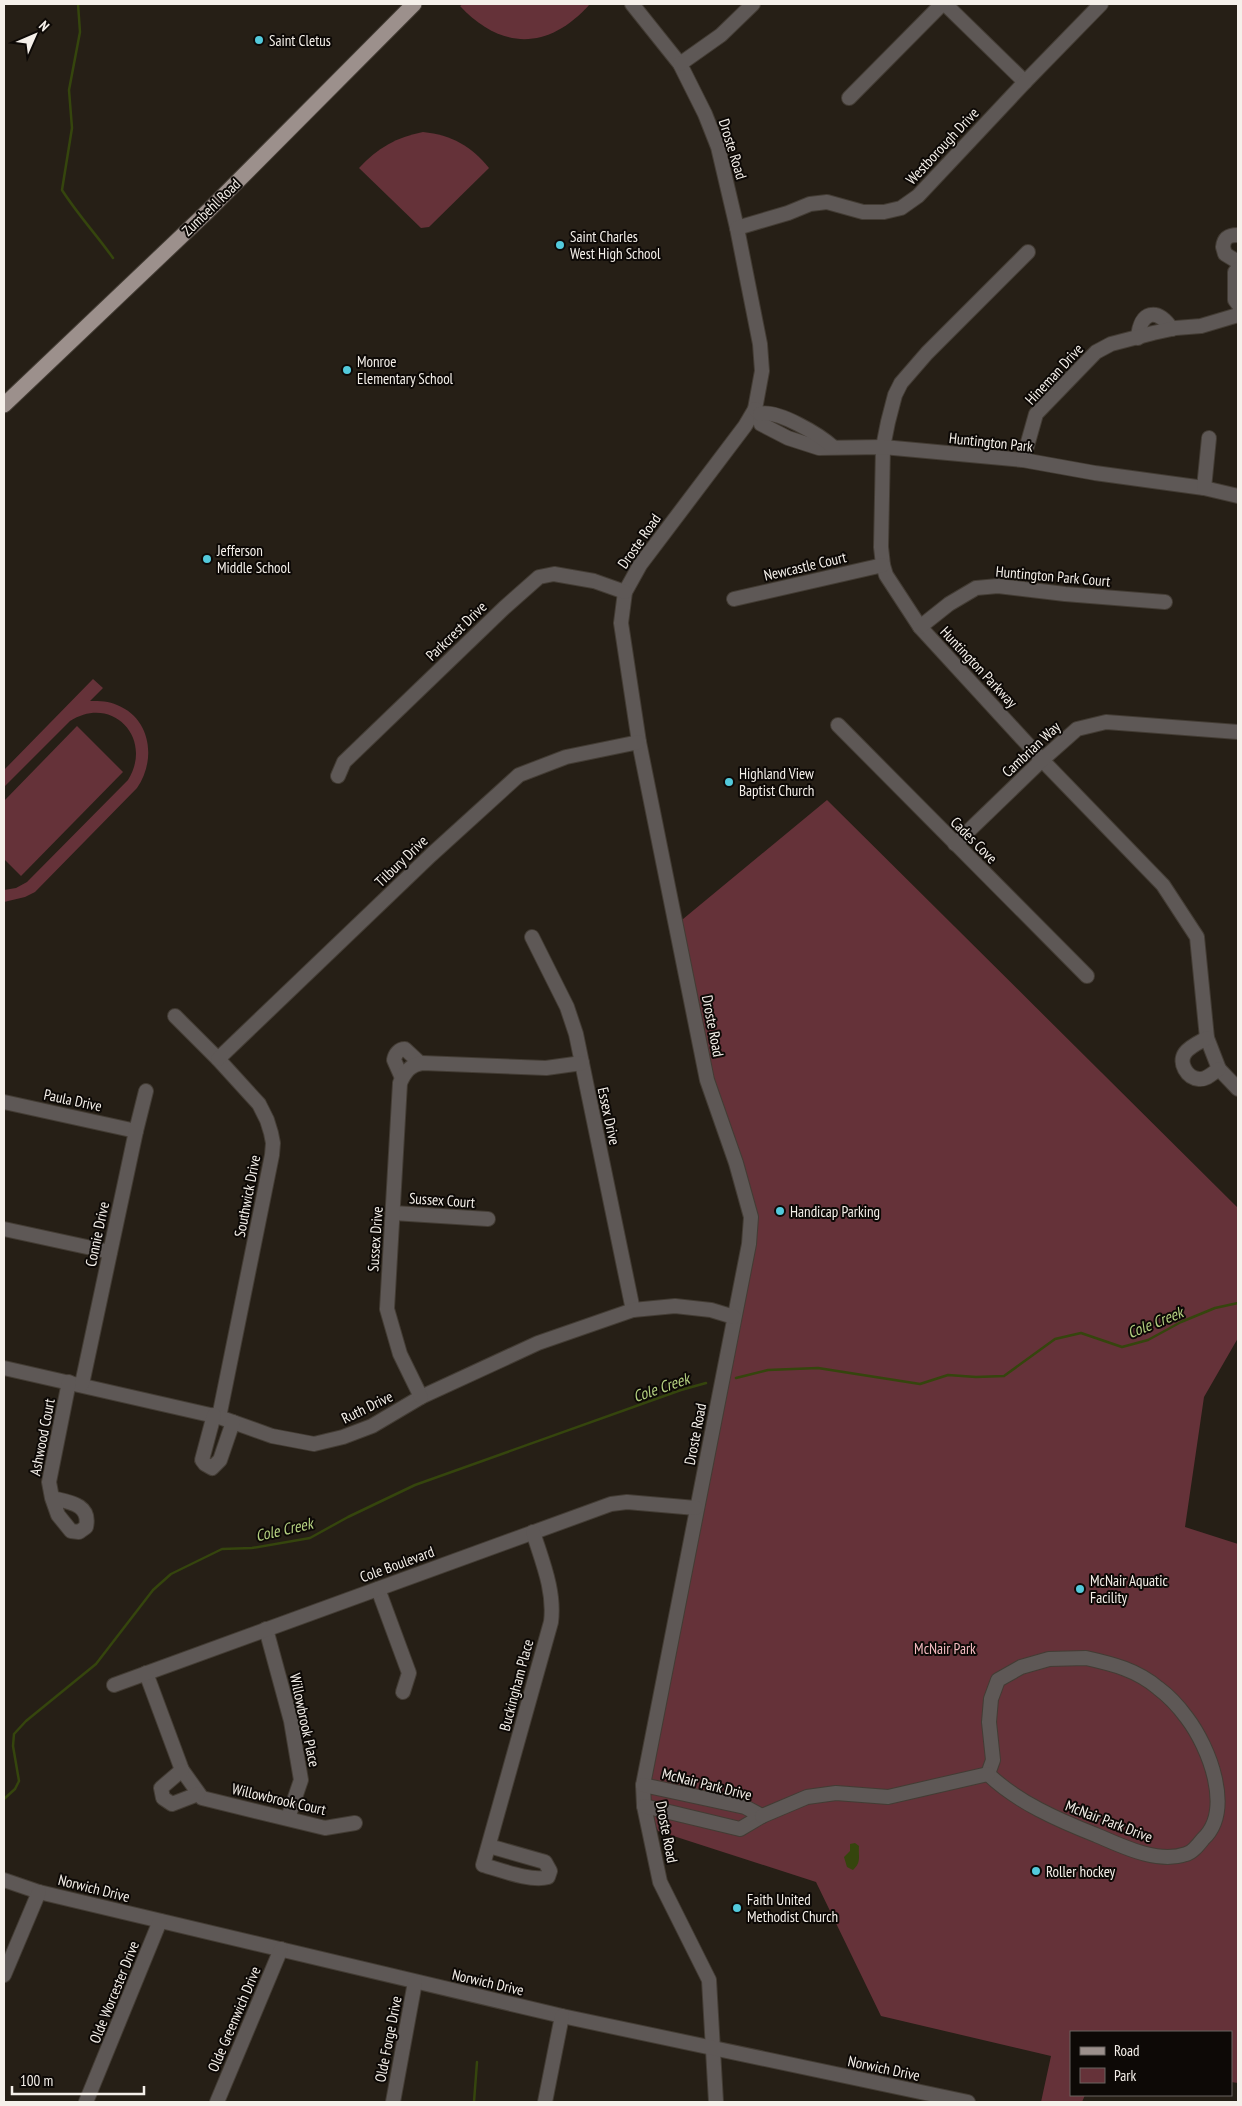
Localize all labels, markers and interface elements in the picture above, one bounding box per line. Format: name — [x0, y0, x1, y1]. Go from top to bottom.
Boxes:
north arrow — [10, 10, 60, 60]
text: N — [35, 17, 53, 35]
place label: Saint Cletus — [269, 31, 331, 50]
marker: Saint Cletus — [253, 34, 265, 46]
street label: Westborough Drive — [901, 103, 983, 189]
street label: Droste Road — [715, 116, 751, 182]
street label: Zumbehl Road — [178, 174, 244, 240]
place label: Saint Charles West High School — [570, 227, 661, 263]
marker: Saint Charles West High School — [554, 239, 566, 251]
street label: Hineman Drive — [1021, 339, 1087, 409]
place label: Monroe Elementary School — [357, 352, 454, 388]
marker: Monroe Elementary School — [341, 364, 353, 376]
street label: Huntington Park — [948, 428, 1034, 456]
street label: Droste Road — [613, 510, 665, 572]
place label: Jefferson Middle School — [216, 541, 291, 577]
street label: Newcastle Court — [762, 547, 848, 585]
marker: Jefferson Middle School — [201, 553, 213, 565]
street label: Huntington Park Court — [995, 562, 1111, 590]
street label: Parkcrest Drive — [422, 597, 490, 665]
street label: Huntington Parkway — [936, 622, 1022, 712]
street label: Cambrian Way — [998, 717, 1064, 781]
place label: Highland View Baptist Church — [739, 764, 814, 800]
marker: Highland View Baptist Church — [723, 776, 735, 788]
street label: Cades Cove — [947, 813, 1001, 867]
street label: Tilbury Drive — [371, 831, 431, 891]
street label: Droste Road — [698, 994, 728, 1058]
street label: Paula Drive — [42, 1085, 104, 1115]
street label: Essex Drive — [594, 1085, 624, 1147]
street label: Southwick Drive — [230, 1153, 264, 1239]
street label: Sussex Court — [408, 1188, 476, 1212]
street label: Connie Drive — [81, 1200, 113, 1268]
place label: Handicap Parking — [790, 1202, 880, 1221]
marker: Handicap Parking — [774, 1205, 786, 1217]
street label: Sussex Drive — [363, 1206, 387, 1272]
water label: Cole Creek — [1124, 1301, 1187, 1342]
water label: Cole Creek — [630, 1367, 694, 1406]
street label: Ruth Drive — [338, 1386, 396, 1428]
street label: Ashwood Court — [25, 1397, 59, 1477]
street label: Droste Road — [680, 1402, 710, 1466]
water label: Cole Creek — [253, 1512, 316, 1545]
street label: Cole Boulevard — [357, 1542, 437, 1586]
place label: McNair Aquatic Facility — [1090, 1571, 1168, 1607]
marker: McNair Aquatic Facility — [1074, 1583, 1086, 1595]
street label: Buckingham Place — [495, 1637, 537, 1733]
park label: McNair Park — [914, 1639, 976, 1658]
street label: Willowbrook Place — [286, 1671, 324, 1769]
street label: McNair Park Drive — [660, 1764, 754, 1804]
street label: Willowbrook Court — [230, 1779, 328, 1819]
street label: McNair Park Drive — [1063, 1796, 1155, 1846]
street label: Droste Road — [652, 1800, 682, 1864]
place label: Roller hockey — [1046, 1862, 1116, 1881]
marker: Roller hockey — [1030, 1865, 1042, 1877]
street label: Norwich Drive — [56, 1870, 132, 1906]
place label: Faith United Methodist Church — [747, 1890, 838, 1926]
marker: Faith United Methodist Church — [731, 1902, 743, 1914]
street label: Olde Worcester Drive — [85, 1938, 143, 2046]
street label: Olde Greenwich Drive — [203, 1964, 265, 2074]
street label: Norwich Drive — [450, 1965, 526, 1999]
street label: Olde Forge Drive — [370, 1994, 406, 2084]
legend — [1070, 2031, 1232, 2096]
text: Road — [1114, 2041, 1140, 2060]
street label: Norwich Drive — [846, 2051, 922, 2085]
scale bar — [12, 2064, 145, 2096]
text: Park — [1114, 2066, 1136, 2085]
text: 100 m — [20, 2071, 53, 2090]

